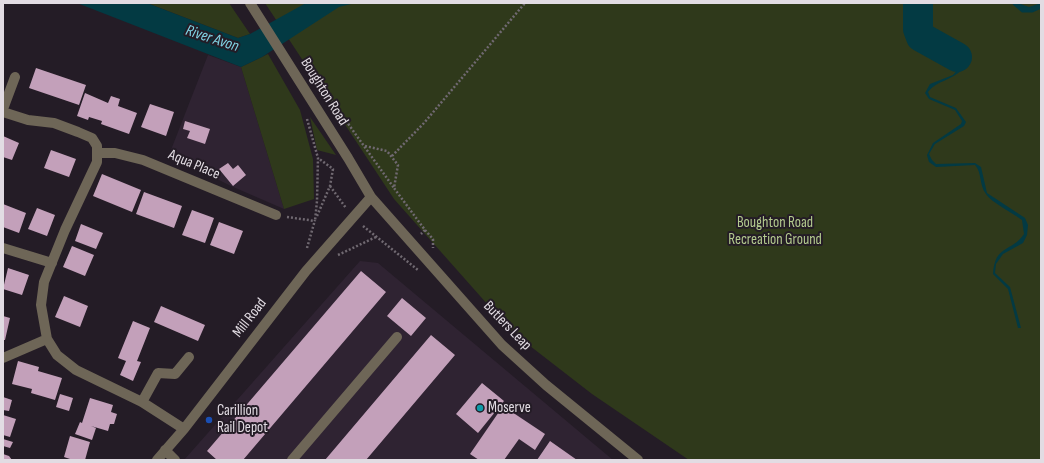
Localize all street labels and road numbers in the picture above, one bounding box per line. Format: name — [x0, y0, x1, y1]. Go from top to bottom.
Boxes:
street label: Boughton Road — [296, 55, 352, 129]
street label: Aqua Place — [166, 146, 222, 184]
street label: Mill Road — [229, 295, 271, 341]
street label: Butlers Leap — [479, 298, 535, 354]

